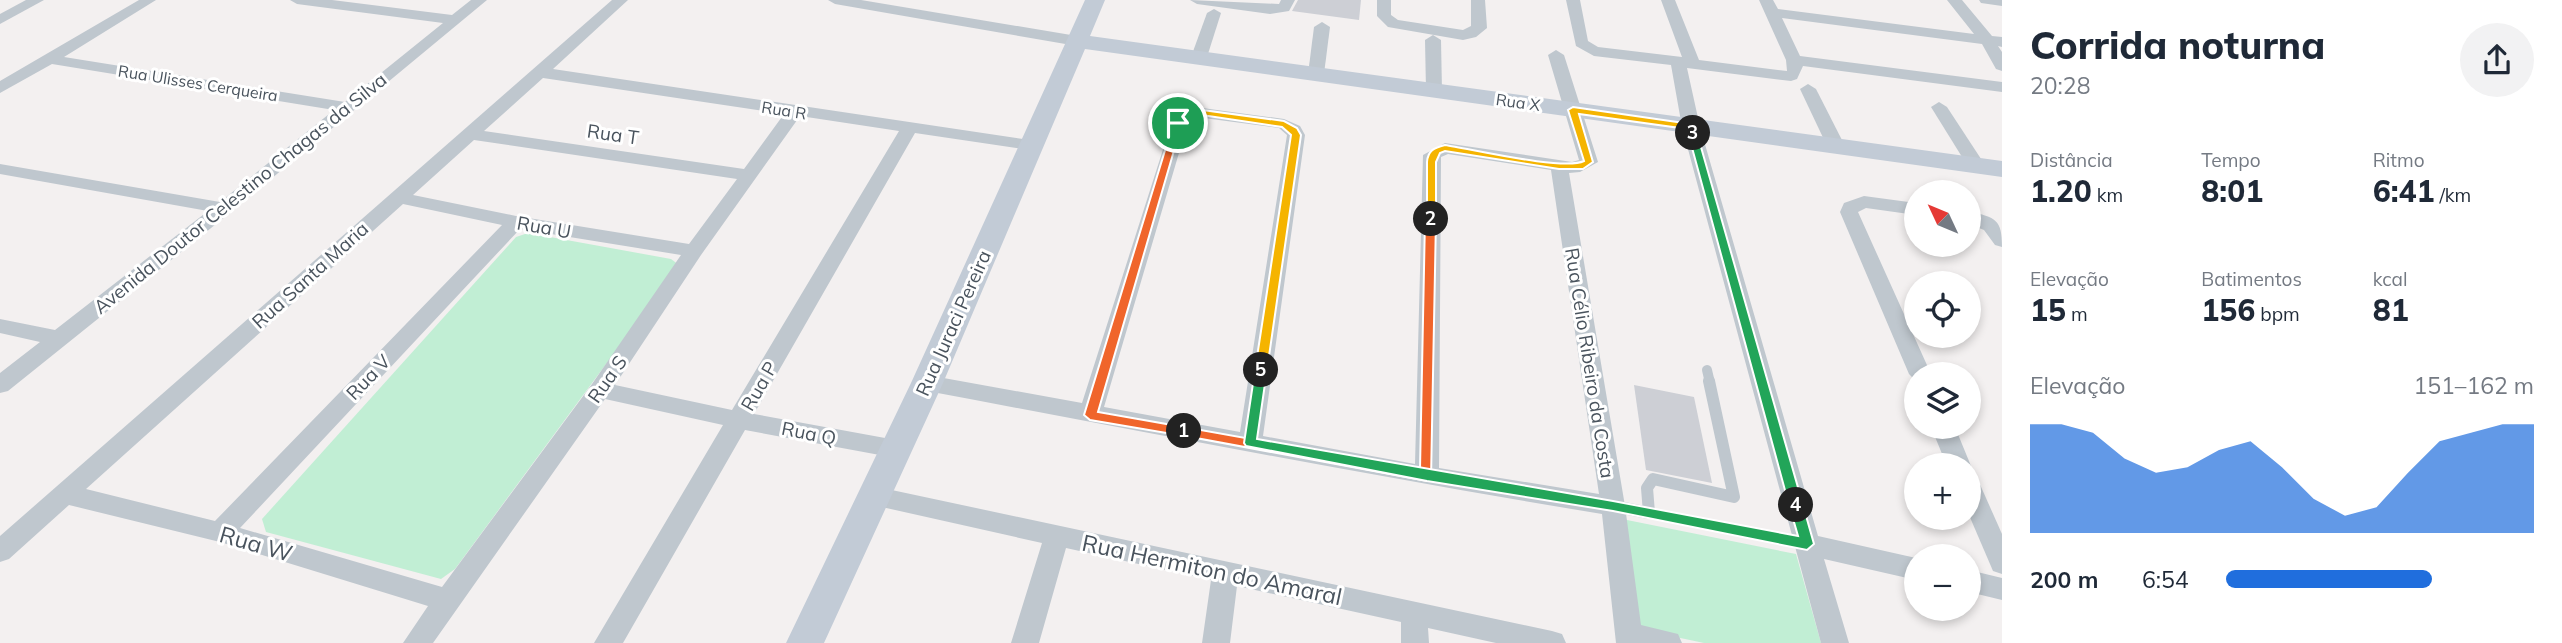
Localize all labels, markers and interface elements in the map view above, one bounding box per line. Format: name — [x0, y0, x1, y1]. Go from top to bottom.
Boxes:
text: Corrida noturna — [2030, 21, 2325, 69]
button: share — [2460, 23, 2534, 97]
street label: Rua Ulisses Cerqueira — [117, 60, 279, 106]
street label: Avenida Doutor Celestino Chagas da Silva — [89, 67, 391, 319]
text: 20:28 — [2030, 71, 2090, 100]
street label: Rua X — [1495, 89, 1542, 115]
pin — [1148, 93, 1208, 153]
street label: Rua R — [760, 97, 808, 123]
icon: arrive — [1159, 104, 1197, 142]
pin: 3 — [1676, 116, 1710, 150]
street label: Rua T — [586, 119, 641, 150]
text: 3 — [1687, 120, 1698, 144]
text: Distância — [2030, 148, 2113, 172]
text: Tempo — [2201, 148, 2261, 172]
text: Ritmo — [2373, 148, 2425, 172]
text: 1.20 — [2030, 172, 2092, 210]
text: 8:01 — [2201, 172, 2263, 210]
text: 6:41 — [2373, 172, 2434, 210]
north arrow — [1904, 180, 1981, 257]
map controls — [1904, 180, 1981, 621]
text: km — [2092, 183, 2123, 207]
text: /km — [2434, 183, 2471, 207]
pin: 2 — [1414, 202, 1448, 236]
text: 2 — [1425, 206, 1436, 230]
street label: Rua U — [515, 210, 573, 244]
street label: Rua Santa Maria — [247, 216, 373, 334]
street label: Rua Juraci Pereira — [910, 246, 996, 400]
street label: Rua Célio Ribeiro da Costa — [1560, 246, 1620, 480]
text: Elevação — [2030, 267, 2109, 291]
text: Batimentos — [2201, 267, 2302, 291]
text: kcal — [2373, 267, 2407, 291]
button: locate — [1904, 271, 1981, 348]
text: 15 — [2030, 291, 2066, 329]
text: 156 — [2201, 291, 2255, 329]
text: 81 — [2373, 291, 2409, 329]
text: m — [2066, 302, 2088, 326]
text: bpm — [2255, 302, 2300, 326]
street label: Rua V — [341, 349, 396, 405]
street label: Rua S — [582, 351, 632, 407]
pin: 5 — [1244, 352, 1278, 388]
street label: Rua P — [735, 357, 783, 415]
text: 5 — [1255, 357, 1266, 381]
button: layers — [1904, 362, 1981, 439]
text: Elevação — [2030, 371, 2125, 400]
text: 151–162 m — [2413, 371, 2534, 400]
pin: 1 — [1166, 414, 1202, 448]
street label: Rua Q — [780, 416, 838, 450]
text: 1 — [1178, 418, 1189, 442]
button: + — [1904, 453, 1981, 530]
pin: 4 — [1778, 488, 1814, 522]
text: 4 — [1790, 492, 1801, 516]
street label: Rua W — [216, 519, 296, 568]
street label: Rua Hermiton do Amaral — [1079, 528, 1345, 611]
button: − — [1904, 544, 1981, 621]
text: 200 m — [2030, 565, 2098, 594]
text: 6:54 — [2142, 565, 2189, 594]

